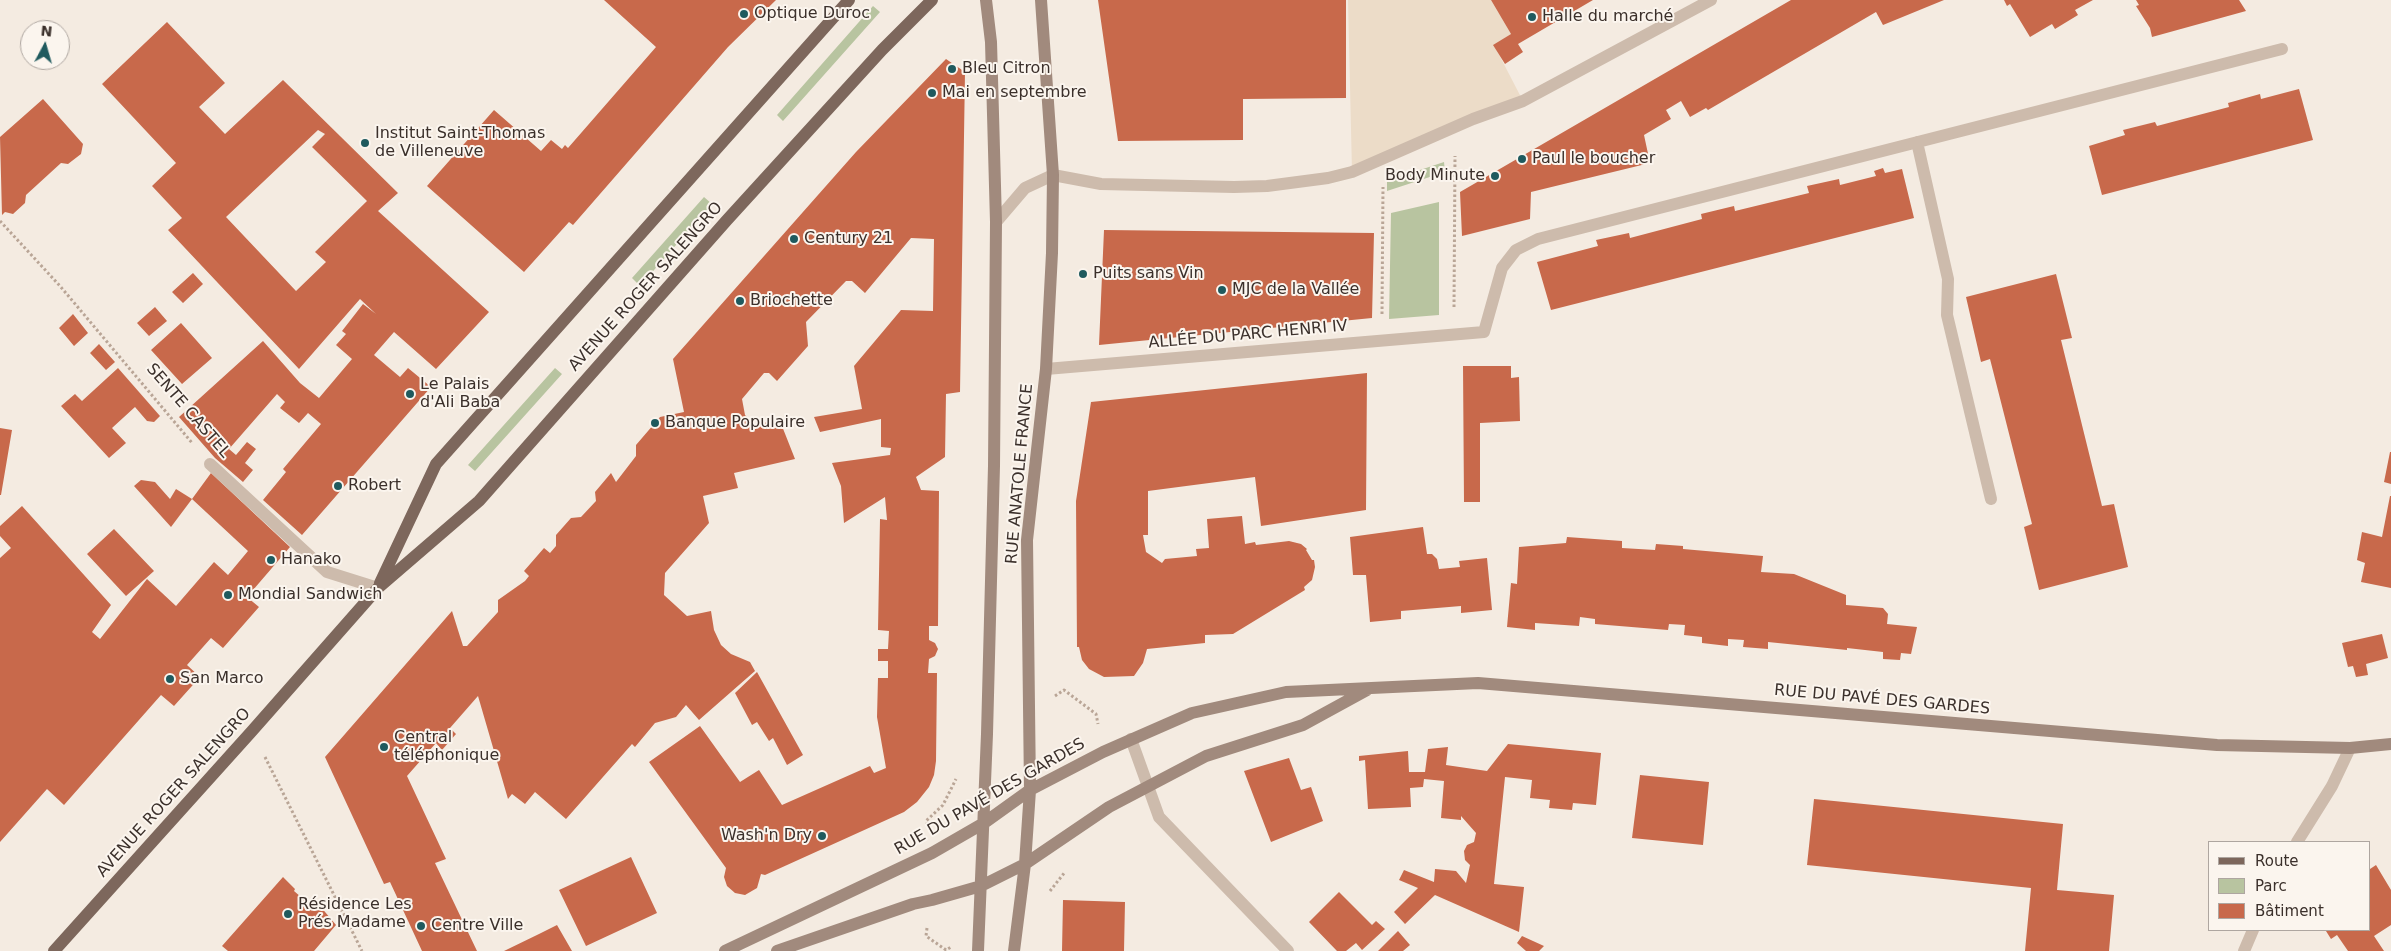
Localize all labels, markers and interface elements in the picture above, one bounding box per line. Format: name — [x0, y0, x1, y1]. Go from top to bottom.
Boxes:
place label: Optique Duroc — [754, 4, 870, 24]
place label: Halle du marché — [1542, 7, 1673, 27]
marker: Optique Duroc — [738, 8, 750, 20]
marker: Halle du marché — [1526, 11, 1538, 23]
north arrow — [20, 20, 70, 70]
text: N — [40, 23, 53, 40]
place label: Bleu Citron — [962, 59, 1051, 79]
marker: Bleu Citron — [946, 63, 958, 75]
place label: Mai en septembre — [942, 83, 1086, 103]
marker: Mai en septembre — [926, 87, 938, 99]
place label: Institut Saint-Thomas de Villeneuve — [375, 124, 545, 162]
marker: Institut Saint-Thomas de Villeneuve — [359, 137, 371, 149]
place label: Paul le boucher — [1532, 149, 1655, 169]
marker: Paul le boucher — [1516, 153, 1528, 165]
place label: Body Minute — [1385, 166, 1485, 186]
marker: Body Minute — [1489, 170, 1501, 182]
street label: AVENUE ROGER SALENGRO — [565, 199, 727, 375]
place label: Century 21 — [804, 229, 893, 249]
marker: Century 21 — [788, 233, 800, 245]
place label: Puits sans Vin — [1093, 264, 1204, 284]
marker: Puits sans Vin — [1077, 268, 1089, 280]
place label: MJC de la Vallée — [1232, 280, 1359, 300]
marker: MJC de la Vallée — [1216, 284, 1228, 296]
place label: Briochette — [750, 291, 833, 311]
marker: Briochette — [734, 295, 746, 307]
street label: ALLÉE DU PARC HENRI IV — [1148, 317, 1348, 353]
street label: SENTE CASTEL — [142, 360, 234, 462]
place label: Le Palais d'Ali Baba — [420, 375, 500, 413]
street label: RUE ANATOLE FRANCE — [1003, 383, 1037, 565]
marker: Le Palais d'Ali Baba — [404, 388, 416, 400]
place label: Banque Populaire — [665, 413, 805, 433]
marker: Banque Populaire — [649, 417, 661, 429]
place label: Robert — [348, 476, 401, 496]
marker: Robert — [332, 480, 344, 492]
place label: Hanako — [281, 550, 341, 570]
marker: Hanako — [265, 554, 277, 566]
place label: Mondial Sandwich — [238, 585, 382, 605]
marker: Mondial Sandwich — [222, 589, 234, 601]
place label: San Marco — [180, 669, 264, 689]
marker: San Marco — [164, 673, 176, 685]
street label: RUE DU PAVÉ DES GARDES — [1773, 681, 1991, 719]
street label: AVENUE ROGER SALENGRO — [93, 705, 255, 881]
place label: Central téléphonique — [394, 728, 499, 766]
street label: RUE DU PAVÉ DES GARDES — [891, 735, 1089, 859]
marker: Central téléphonique — [378, 741, 390, 753]
place label: Wash'n Dry — [721, 826, 812, 846]
marker: Wash'n Dry — [816, 830, 828, 842]
legend — [2208, 841, 2371, 931]
text: Route — [2255, 852, 2299, 870]
text: Parc — [2255, 877, 2287, 895]
place label: Résidence Les Prés Madame — [298, 895, 412, 933]
text: Bâtiment — [2255, 902, 2324, 920]
marker: Résidence Les Prés Madame — [282, 908, 294, 920]
place label: Centre Ville — [431, 916, 523, 936]
marker: Centre Ville — [415, 920, 427, 932]

